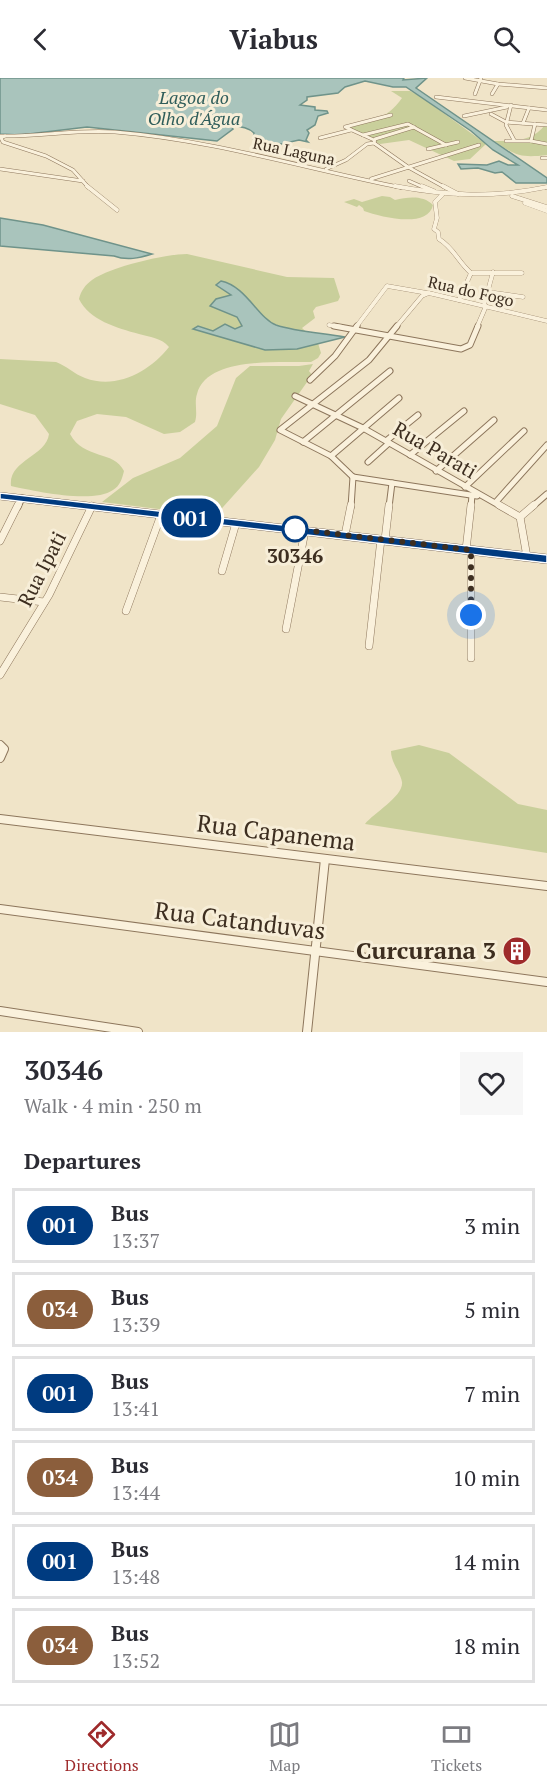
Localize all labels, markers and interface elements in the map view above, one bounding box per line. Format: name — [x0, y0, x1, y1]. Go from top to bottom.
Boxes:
text: Viabus — [229, 21, 318, 57]
icon: back — [24, 23, 57, 56]
icon: search — [490, 23, 523, 56]
water label: Lagoa do Olho d'Água — [148, 85, 240, 130]
street label: Rua Laguna — [251, 132, 337, 170]
street label: Rua do Fogo — [426, 270, 516, 312]
street label: Rua Parati — [388, 415, 482, 484]
line badge: 001 — [156, 498, 225, 538]
text: 001 — [173, 504, 209, 532]
marker: 30346 — [282, 516, 308, 542]
street label: Rua Ipati — [11, 527, 72, 611]
place label: 30346 — [267, 542, 323, 569]
your location — [456, 600, 486, 630]
street label: Rua Capanema — [195, 806, 357, 858]
street label: Rua Catanduvas — [153, 894, 327, 946]
place label: Curcurana 3 — [356, 934, 496, 966]
building icon: Curcurana 3 — [501, 935, 533, 967]
text: 30346 — [24, 1051, 103, 1088]
button: heart — [460, 1052, 523, 1115]
text: Walk · 4 min · 250 m — [24, 1092, 202, 1119]
text: Departures — [24, 1146, 141, 1175]
text: Bus — [111, 1198, 149, 1227]
text: 001 — [42, 1211, 78, 1239]
text: 3 min — [464, 1211, 520, 1240]
text: 13:37 — [111, 1227, 160, 1254]
text: Bus — [111, 1282, 149, 1311]
text: 034 — [42, 1295, 78, 1323]
text: 5 min — [464, 1295, 520, 1324]
text: 13:39 — [111, 1311, 160, 1338]
text: Bus — [111, 1366, 149, 1395]
text: 001 — [42, 1379, 78, 1407]
text: 7 min — [464, 1379, 520, 1408]
text: 13:41 — [111, 1395, 160, 1422]
text: Bus — [111, 1450, 149, 1479]
text: 034 — [42, 1463, 78, 1491]
text: 10 min — [453, 1463, 520, 1492]
text: 13:44 — [111, 1479, 160, 1506]
text: Bus — [111, 1534, 149, 1563]
text: 001 — [42, 1547, 78, 1575]
text: 14 min — [453, 1547, 520, 1576]
text: 13:48 — [111, 1563, 160, 1590]
text: Bus — [111, 1618, 149, 1647]
text: 034 — [42, 1631, 78, 1659]
text: 18 min — [453, 1631, 520, 1660]
text: 13:52 — [111, 1647, 160, 1674]
tab: Directions — [65, 1718, 139, 1776]
tab: Map — [268, 1718, 301, 1776]
tab: Tickets — [431, 1718, 482, 1776]

